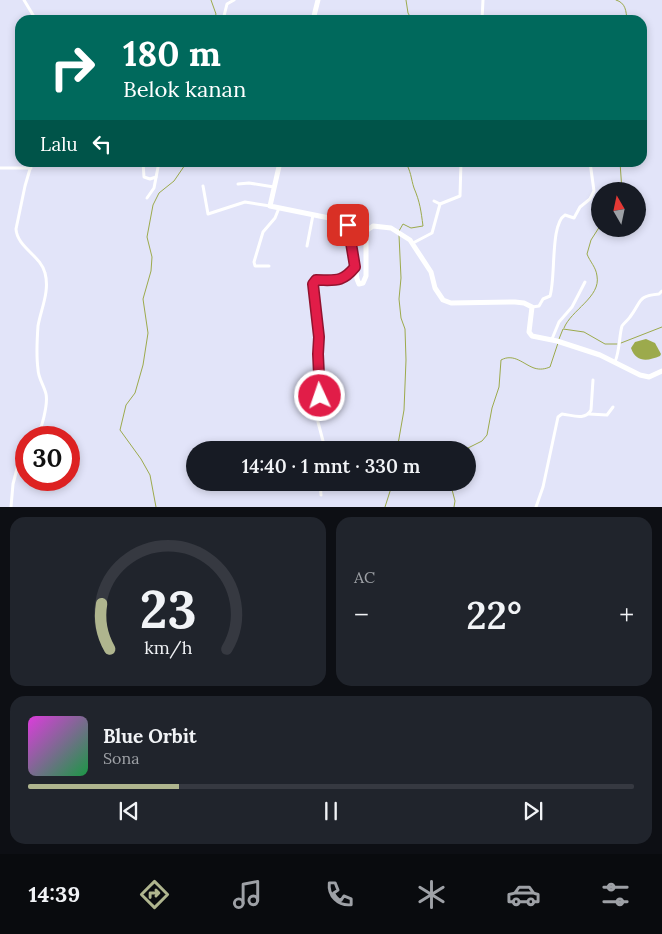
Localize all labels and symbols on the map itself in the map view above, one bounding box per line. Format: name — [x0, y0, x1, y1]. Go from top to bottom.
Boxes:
north arrow — [591, 182, 646, 238]
pin — [327, 204, 369, 246]
position arrow — [293, 369, 345, 421]
speed limit sign: 30 — [15, 426, 80, 491]

